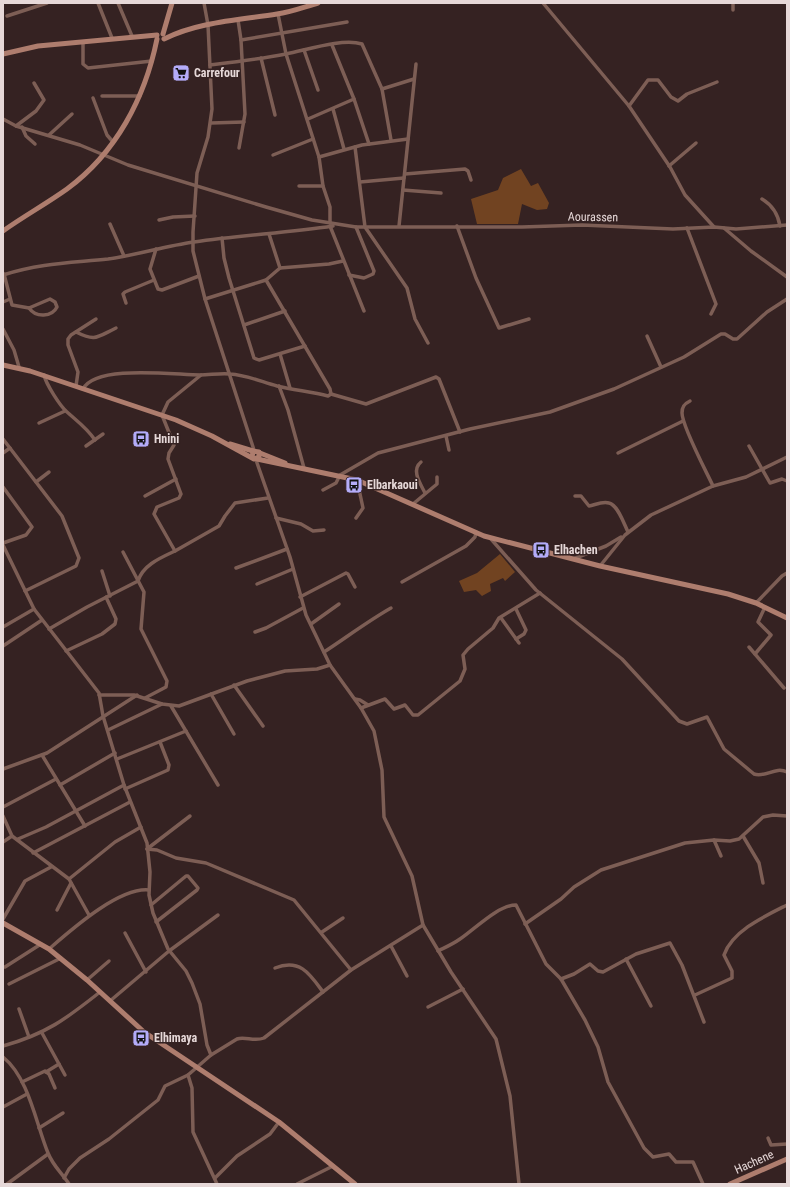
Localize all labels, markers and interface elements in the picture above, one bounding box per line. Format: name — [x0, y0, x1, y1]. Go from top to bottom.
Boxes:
supermarket icon: Carrefour — [171, 63, 191, 83]
place label: Carrefour — [194, 66, 240, 80]
street label: Aourassen — [568, 210, 618, 224]
bus stop icon: Hnini — [131, 429, 151, 449]
place label: Hnini — [154, 432, 179, 446]
bus stop icon: Elbarkaoui — [344, 475, 364, 495]
place label: Elbarkaoui — [367, 478, 418, 492]
bus stop icon: Elhachen — [531, 540, 551, 560]
place label: Elhachen — [554, 543, 598, 557]
bus stop icon: Elhimaya — [131, 1028, 151, 1048]
place label: Elhimaya — [154, 1031, 198, 1045]
street label: Hachene — [732, 1147, 776, 1177]

